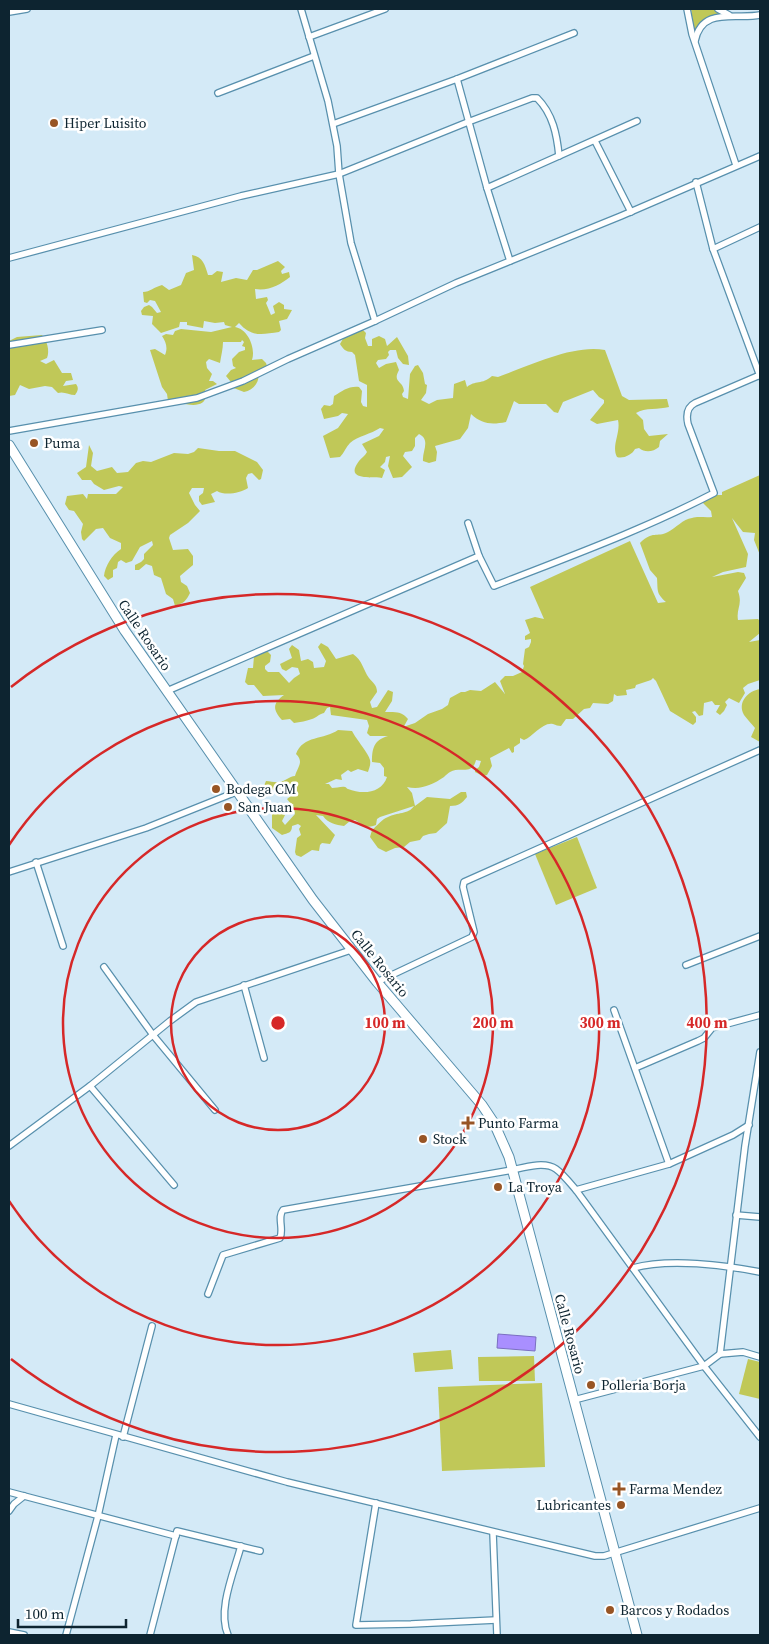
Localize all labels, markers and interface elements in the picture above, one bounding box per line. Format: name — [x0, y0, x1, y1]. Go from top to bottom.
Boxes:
place label: Hiper Luisito — [64, 113, 147, 133]
marker: Hiper Luisito — [48, 117, 60, 129]
place label: Puma — [44, 433, 81, 453]
marker: Puma — [28, 437, 40, 449]
street label: Calle Rosario — [114, 595, 176, 675]
place label: Bodega CM — [226, 779, 296, 799]
marker: Bodega CM — [210, 783, 222, 795]
place label: San Juan — [238, 797, 293, 817]
marker: San Juan — [222, 801, 234, 813]
street label: Calle Rosario — [346, 925, 414, 1002]
text: 100 m — [364, 1012, 406, 1033]
text: 200 m — [472, 1012, 514, 1033]
text: 300 m — [579, 1012, 621, 1033]
text: 400 m — [686, 1012, 728, 1033]
centre of rings — [269, 1014, 287, 1032]
place label: Punto Farma — [478, 1113, 559, 1133]
marker: Punto Farma — [462, 1117, 474, 1129]
place label: Stock — [433, 1129, 467, 1149]
marker: Stock — [417, 1133, 429, 1145]
place label: La Troya — [508, 1177, 563, 1197]
marker: La Troya — [492, 1181, 504, 1193]
street label: Calle Rosario — [550, 1292, 590, 1377]
place label: Polleria Borja — [601, 1375, 687, 1395]
marker: Polleria Borja — [585, 1379, 597, 1391]
place label: Farma Mendez — [629, 1479, 723, 1499]
marker: Farma Mendez — [613, 1483, 625, 1495]
place label: Lubricantes — [537, 1495, 611, 1515]
marker: Lubricantes — [615, 1499, 627, 1511]
scale bar — [18, 1596, 125, 1628]
place label: Barcos y Rodados — [620, 1600, 729, 1620]
text: 100 m — [25, 1603, 65, 1624]
marker: Barcos y Rodados — [604, 1604, 616, 1616]

